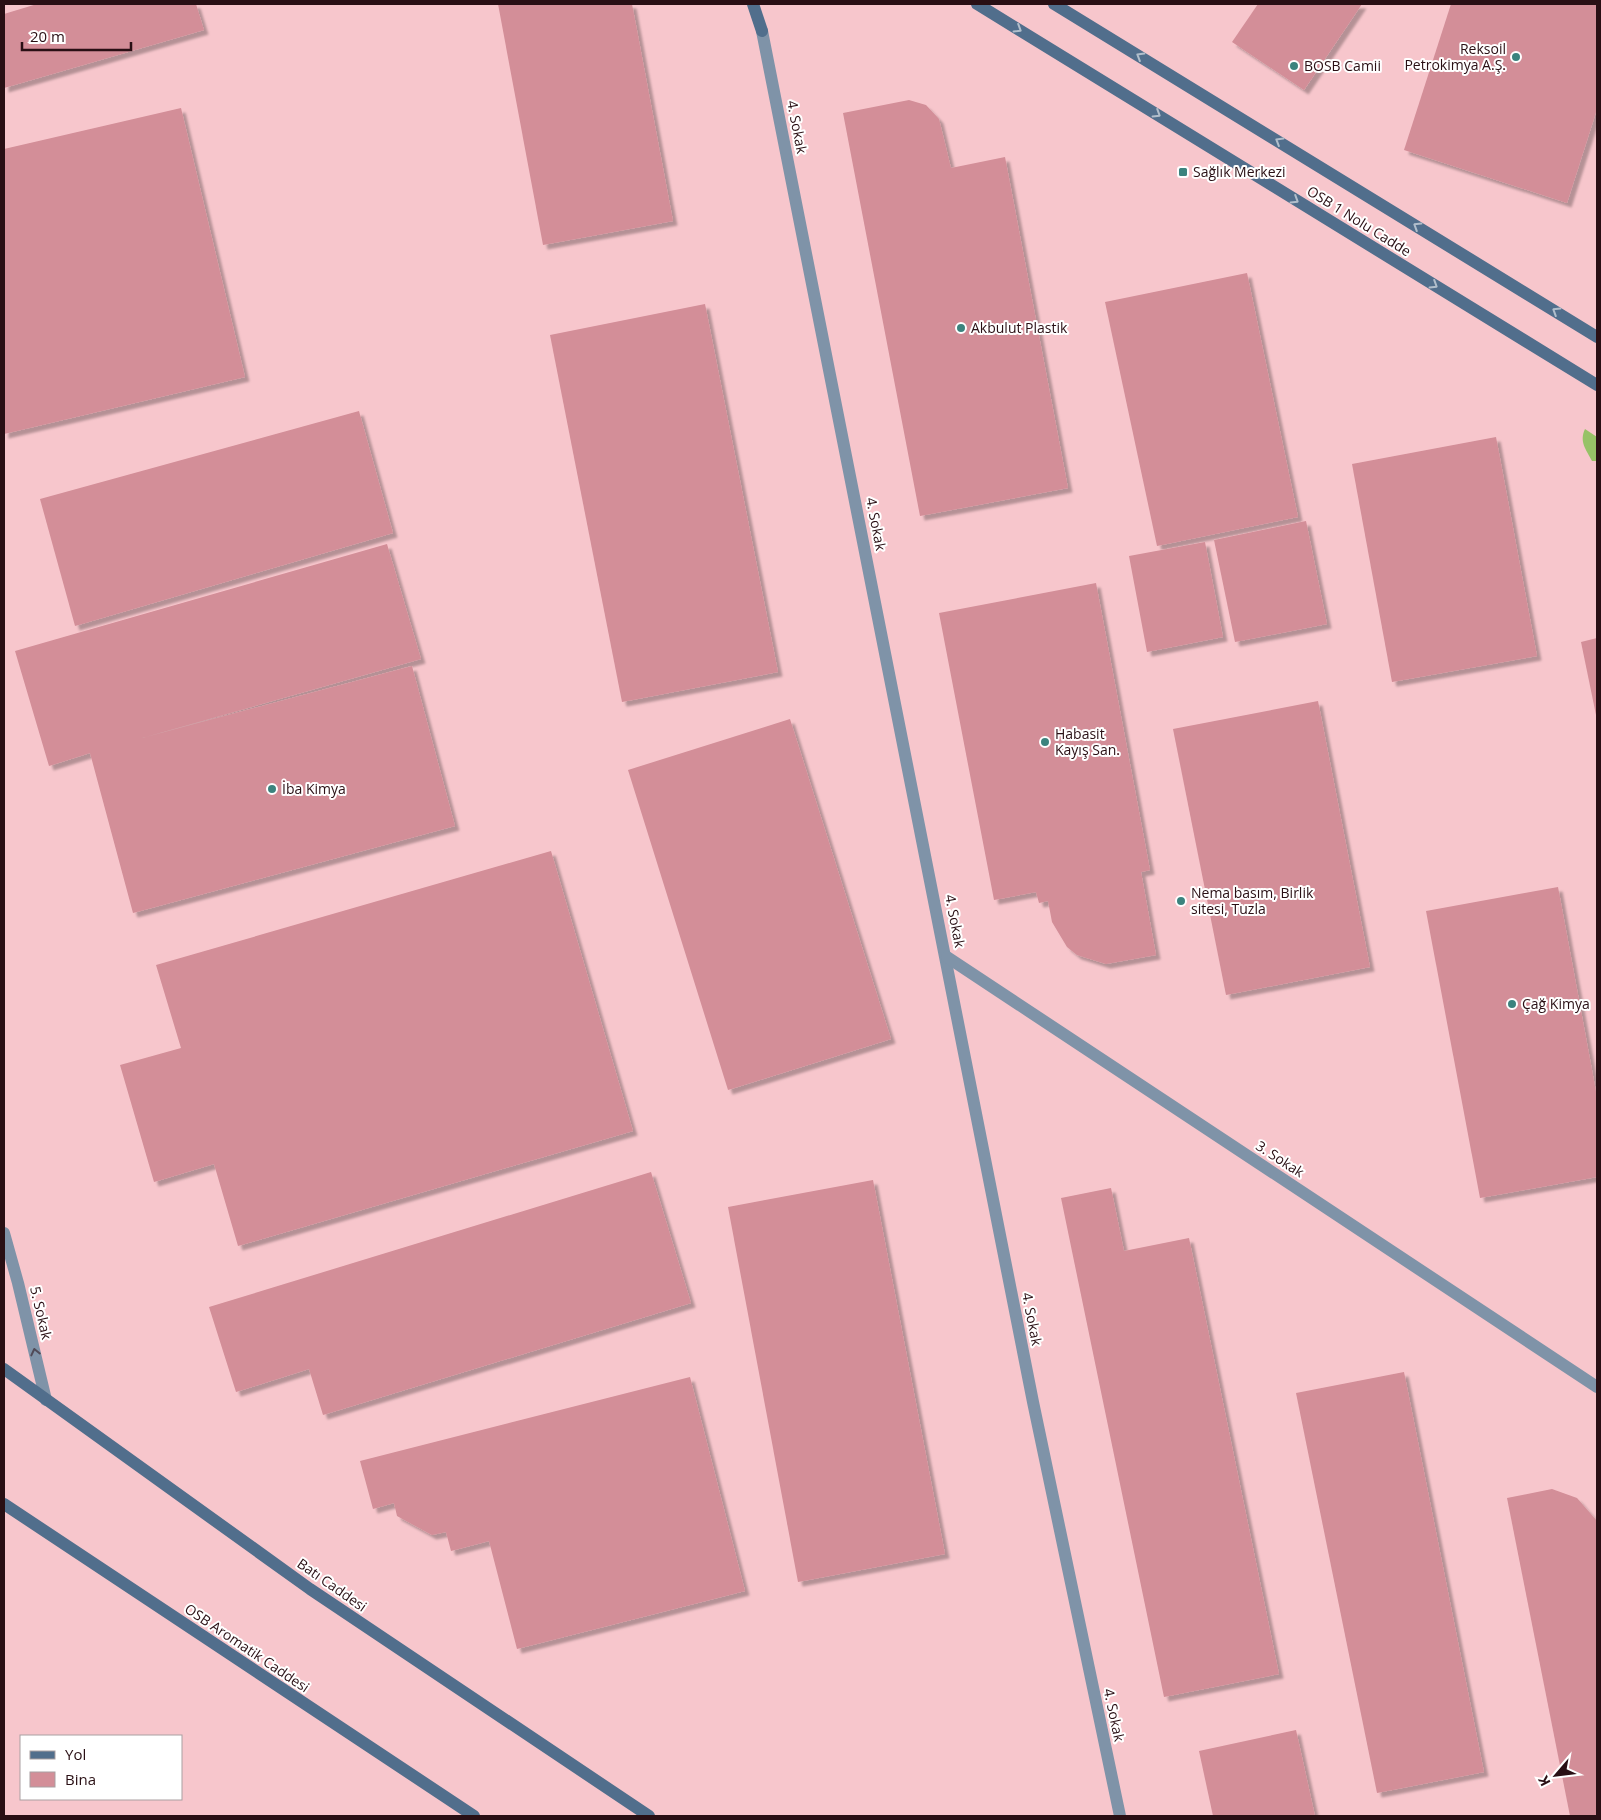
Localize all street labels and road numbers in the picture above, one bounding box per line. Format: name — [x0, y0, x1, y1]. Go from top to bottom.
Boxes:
street label: 4. Sokak — [783, 99, 812, 156]
street label: OSB 1 Nolu Cadde — [1304, 181, 1415, 260]
street label: 4. Sokak — [862, 496, 891, 553]
street label: 4. Sokak — [941, 893, 970, 950]
street label: 3. Sokak — [1252, 1136, 1309, 1182]
street label: 5. Sokak — [26, 1284, 57, 1342]
street label: 4. Sokak — [1018, 1291, 1047, 1348]
street label: Batı Caddesi — [294, 1554, 371, 1616]
street label: OSB Aromatik Caddesi — [181, 1599, 313, 1696]
street label: 4. Sokak — [1100, 1687, 1130, 1744]

